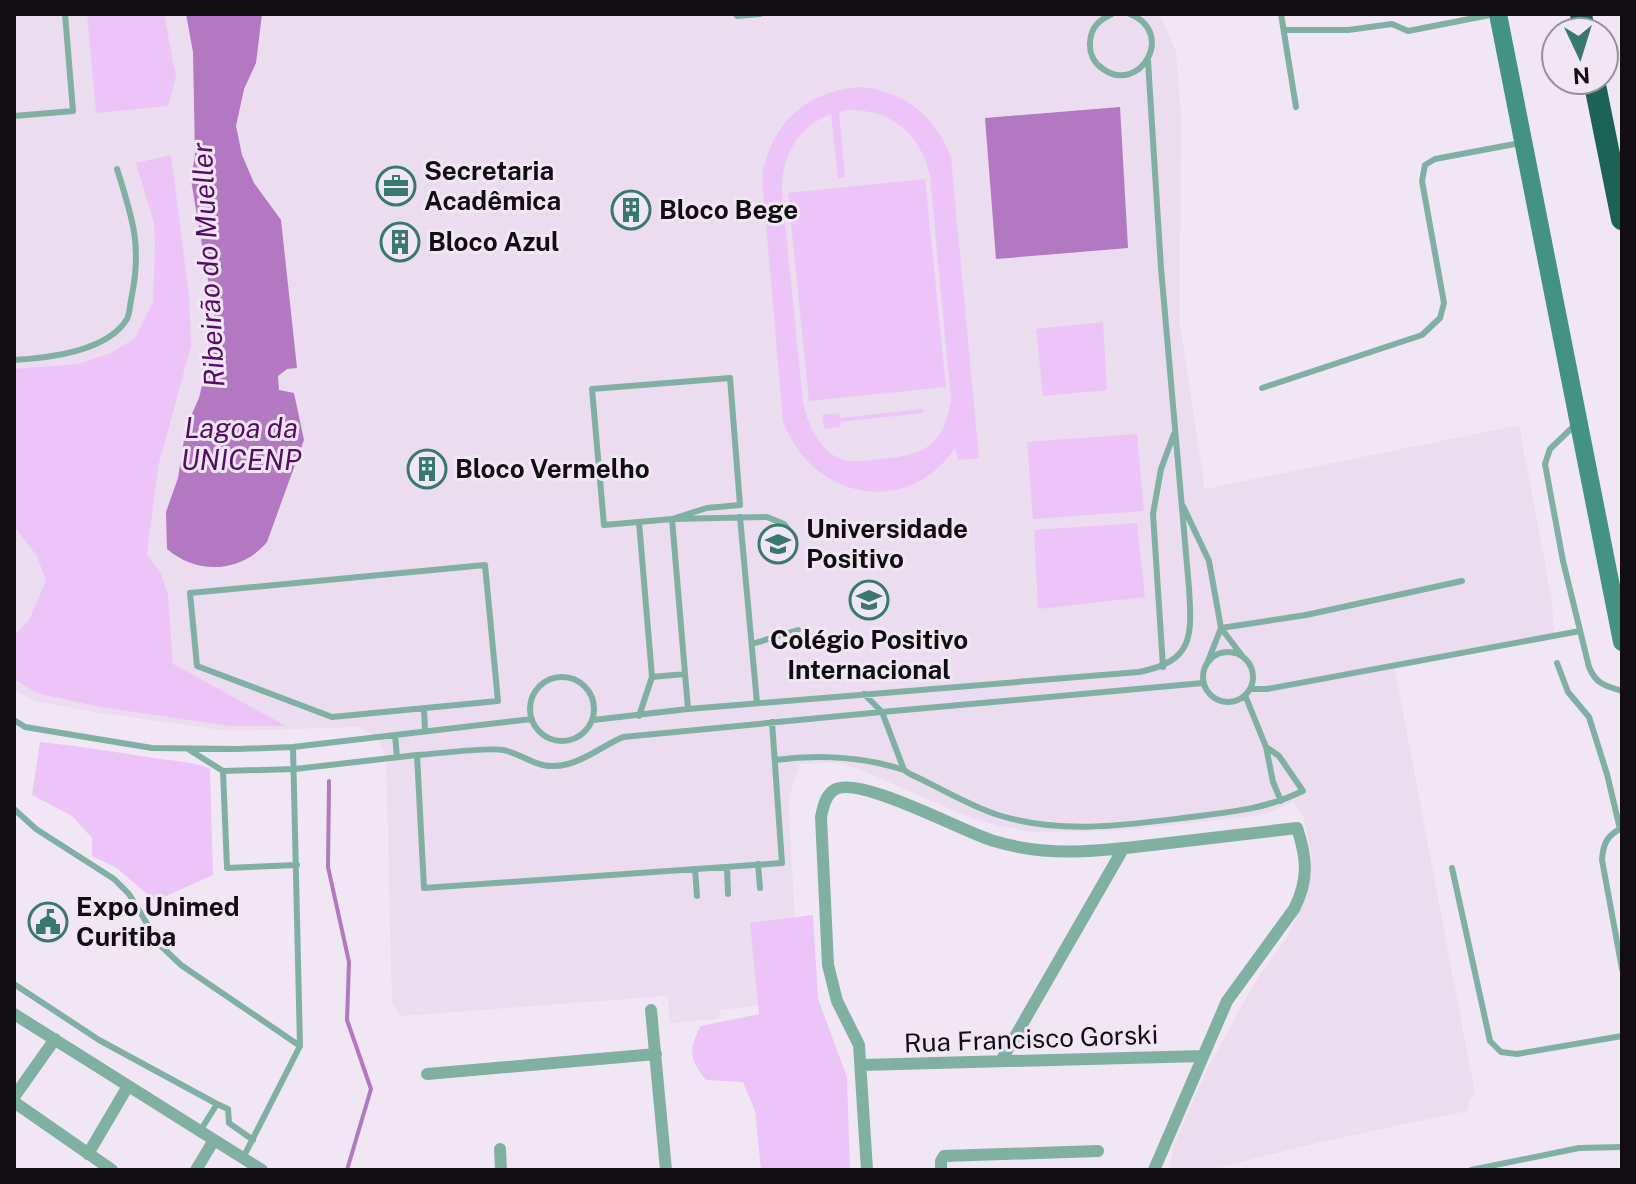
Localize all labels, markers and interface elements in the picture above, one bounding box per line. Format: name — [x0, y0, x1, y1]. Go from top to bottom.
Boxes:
north arrow — [1540, 16, 1620, 96]
text: N — [1572, 62, 1591, 90]
water label: Ribeirão do Mueller — [185, 142, 230, 388]
place label: Secretaria Acadêmica — [424, 155, 561, 216]
office icon: Secretaria Acadêmica — [375, 165, 417, 207]
building icon: Bloco Bege — [610, 189, 652, 231]
place label: Bloco Bege — [659, 194, 798, 225]
building icon: Bloco Azul — [379, 221, 421, 263]
place label: Bloco Azul — [428, 226, 559, 257]
water label: Lagoa da UNICENP — [181, 411, 302, 476]
building icon: Bloco Vermelho — [406, 448, 448, 490]
place label: Bloco Vermelho — [455, 453, 650, 484]
place label: Universidade Positivo — [806, 513, 968, 574]
school or university icon: Universidade Positivo — [757, 523, 799, 565]
school or university icon: Colégio Positivo Internacional — [848, 579, 890, 621]
place label: Colégio Positivo Internacional — [770, 624, 968, 685]
place label: Expo Unimed Curitiba — [76, 891, 240, 952]
public building icon: Expo Unimed Curitiba — [27, 901, 69, 943]
street label: Rua Francisco Gorski — [903, 1019, 1159, 1058]

